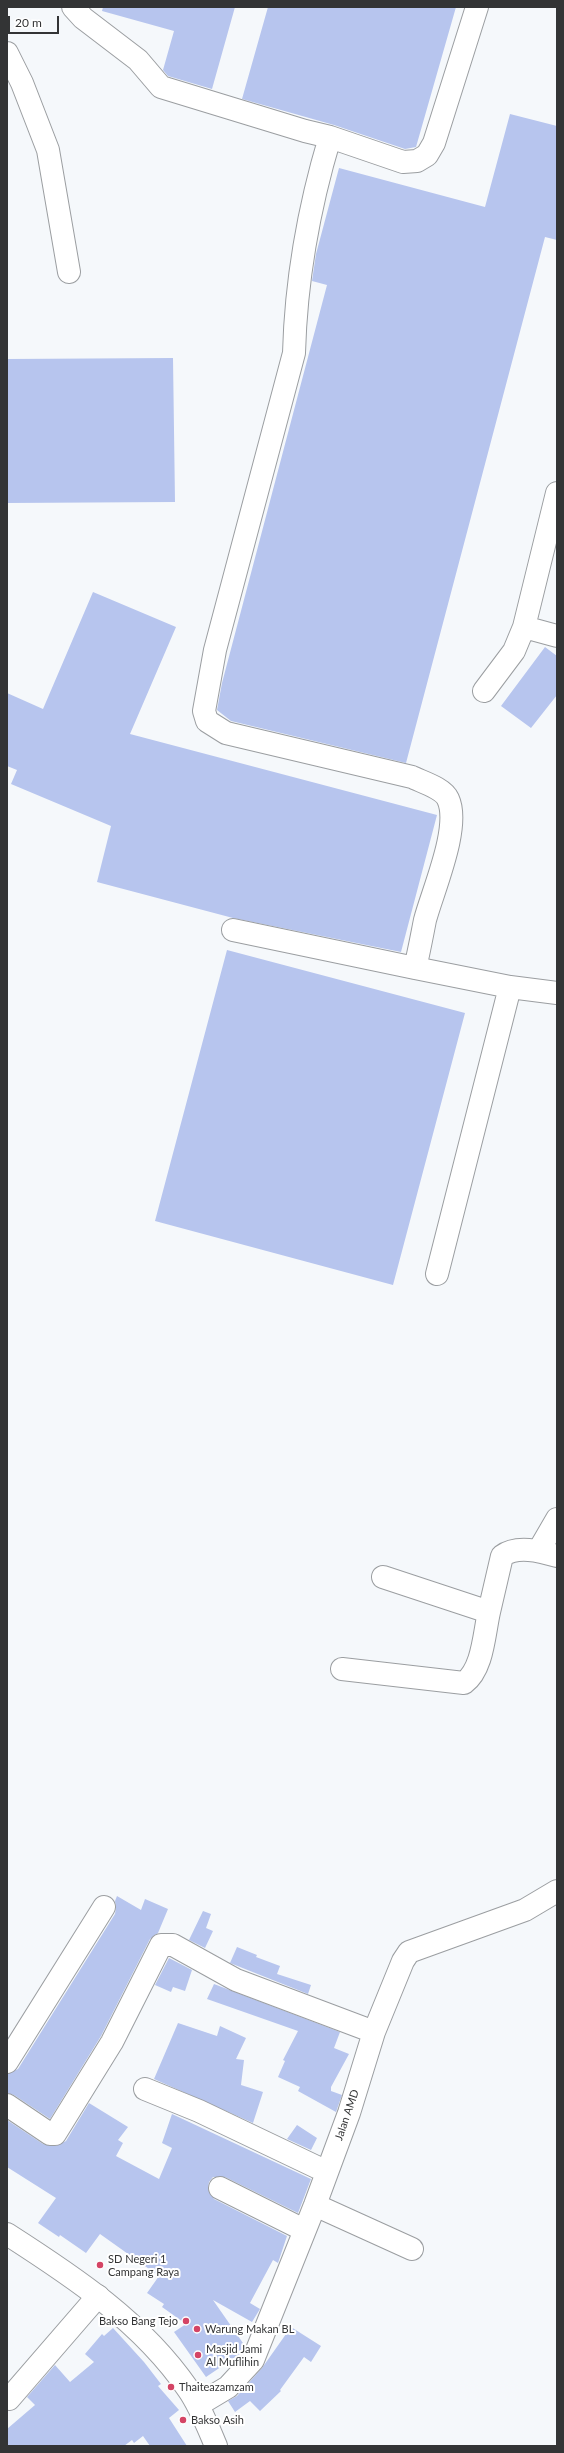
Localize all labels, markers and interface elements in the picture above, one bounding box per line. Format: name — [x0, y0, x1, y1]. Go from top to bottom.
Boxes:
scale bar — [10, 8, 61, 34]
text: 20 m — [15, 15, 42, 30]
street label: Jalan AMD — [332, 2088, 362, 2142]
place label: SD Negeri 1 Campang Raya — [108, 2252, 179, 2278]
marker: SD Negeri 1 Campang Raya — [95, 2260, 105, 2270]
place label: Bakso Bang Tejo — [99, 2314, 178, 2328]
marker: Bakso Bang Tejo — [181, 2316, 191, 2326]
place label: Warung Makan BL — [205, 2322, 294, 2336]
marker: Warung Makan BL — [192, 2324, 202, 2334]
place label: Masjid Jami Al Muflihin — [206, 2342, 262, 2368]
marker: Masjid Jami Al Muflihin — [193, 2350, 203, 2360]
place label: Thaiteazamzam — [179, 2380, 254, 2394]
marker: Thaiteazamzam — [166, 2382, 176, 2392]
place label: Bakso Asih — [191, 2413, 244, 2427]
marker: Bakso Asih — [178, 2415, 188, 2425]

